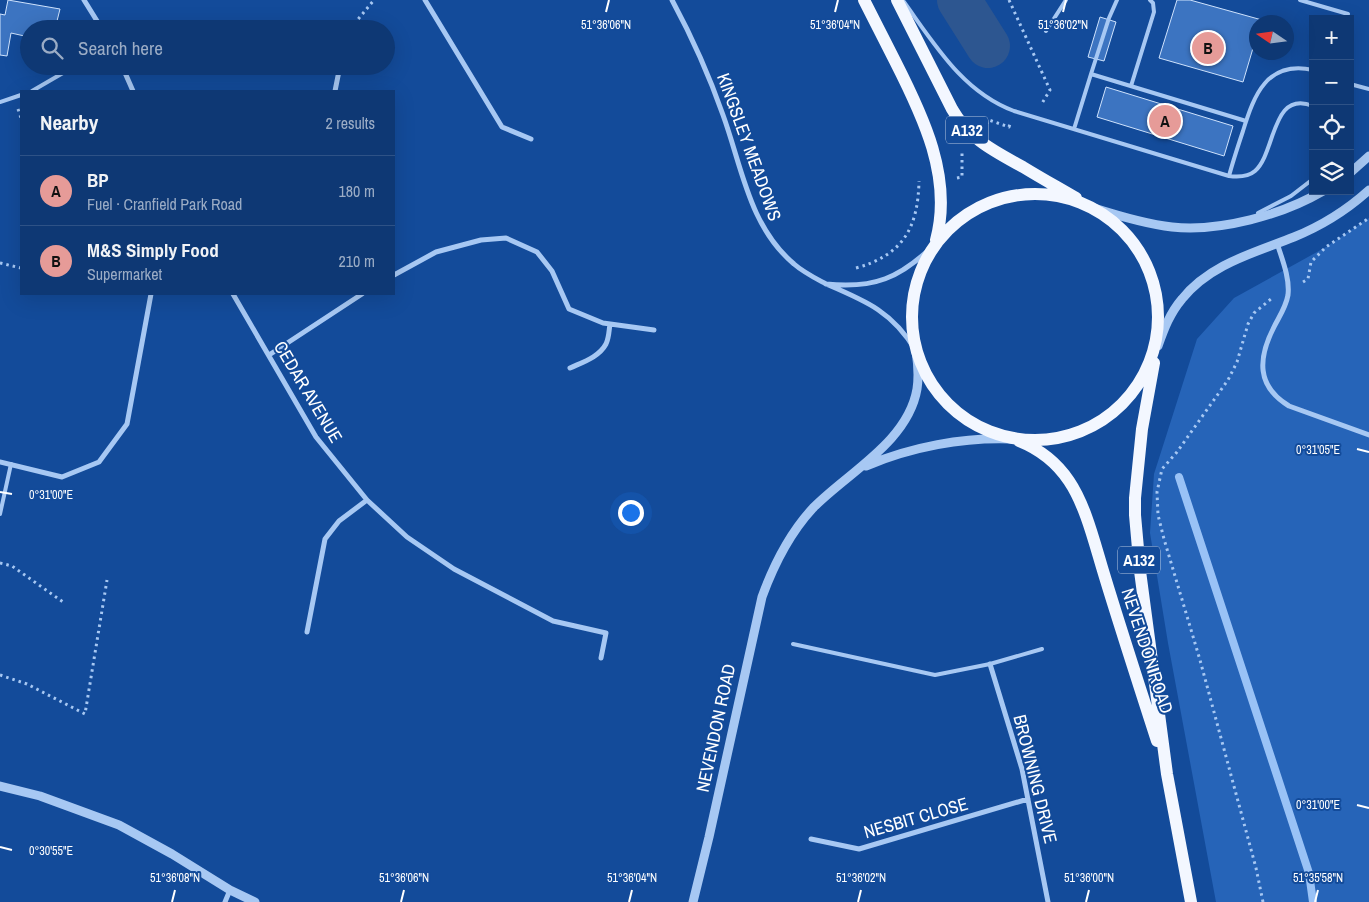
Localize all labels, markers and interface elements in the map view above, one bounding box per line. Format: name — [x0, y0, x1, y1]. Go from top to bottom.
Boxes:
north arrow — [1249, 15, 1294, 60]
map controls — [1309, 15, 1354, 195]
button: + — [1309, 15, 1354, 60]
text: 51°36'06"N — [581, 17, 631, 33]
text: 51°36'04"N — [810, 17, 860, 33]
text: 51°36'02"N — [1038, 17, 1088, 33]
search box — [20, 20, 395, 75]
pin: B — [1192, 29, 1224, 67]
icon: search — [38, 34, 66, 62]
text: Search here — [78, 35, 163, 61]
button: − — [1309, 60, 1354, 105]
street label: KINGSLEY MEADOWS — [711, 69, 788, 224]
pin: A — [1149, 102, 1181, 140]
button: locate — [1309, 105, 1354, 150]
text: Nearby — [40, 108, 98, 137]
text: 2 results — [325, 112, 375, 134]
road number: A132 — [946, 116, 988, 144]
button: layers — [1309, 150, 1354, 195]
text: BP — [87, 167, 109, 193]
text: A — [51, 180, 61, 202]
text: 180 m — [339, 180, 375, 202]
text: Fuel · Cranfield Park Road — [87, 193, 242, 215]
text: M&S Simply Food — [87, 237, 219, 263]
text: B — [51, 250, 61, 272]
text: 210 m — [339, 250, 375, 272]
text: Supermarket — [87, 263, 162, 285]
street label: CEDAR AVENUE — [268, 336, 349, 447]
text: 0°31'05"E — [1296, 442, 1340, 458]
text: 0°31'00"E — [29, 487, 73, 503]
your location — [618, 500, 644, 526]
road number: A132 — [1118, 546, 1160, 574]
street label: NEVENDON ROAD — [1115, 585, 1180, 717]
street label: NEVENDON ROAD — [690, 662, 741, 794]
street label: BROWNING DRIVE — [1007, 712, 1064, 846]
street label: NESBIT CLOSE — [861, 791, 971, 844]
text: 0°31'00"E — [1296, 797, 1340, 813]
text: 0°30'55"E — [29, 843, 73, 859]
text: 51°36'08"N — [150, 870, 200, 886]
text: 51°36'06"N — [379, 870, 429, 886]
text: 51°36'04"N — [607, 870, 657, 886]
text: 51°36'02"N — [836, 870, 886, 886]
text: 51°36'00"N — [1064, 870, 1114, 886]
text: 51°35'58"N — [1293, 870, 1343, 886]

